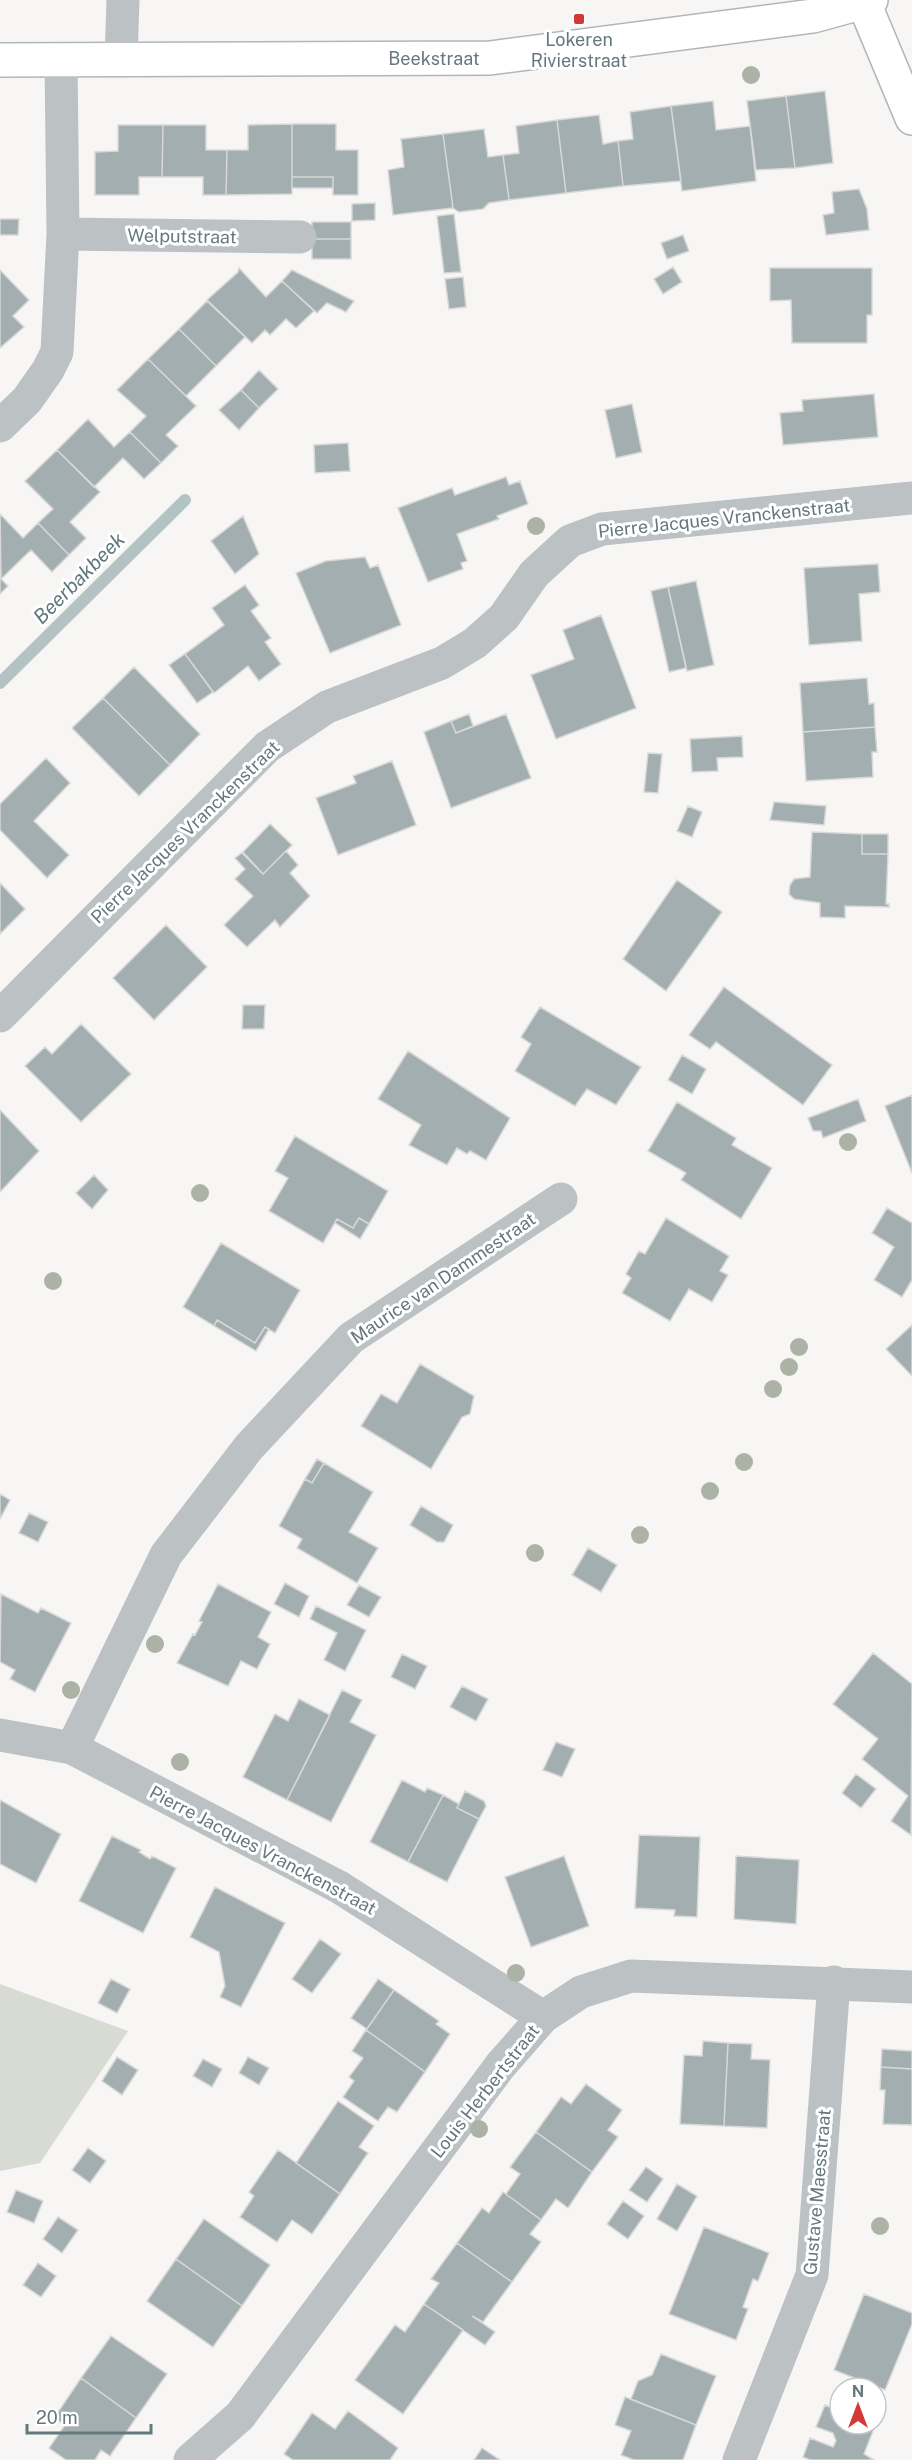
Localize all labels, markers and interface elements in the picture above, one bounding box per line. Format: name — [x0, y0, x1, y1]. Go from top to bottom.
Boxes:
marker: Lokeren Rivierstraat — [572, 12, 586, 26]
place label: Lokeren Rivierstraat — [531, 29, 627, 71]
street label: Beekstraat — [388, 48, 480, 69]
street label: Welputstraat — [127, 225, 237, 247]
street label: Pierre Jacques Vranckenstraat — [597, 494, 851, 542]
water label: Beerbakbeek — [28, 527, 130, 629]
street label: Pierre Jacques Vranckenstraat — [87, 736, 283, 928]
street label: Maurice van Dammestraat — [347, 1208, 539, 1348]
street label: Pierre Jacques Vranckenstraat — [146, 1781, 380, 1919]
street label: Louis Herbertstraat — [426, 2020, 544, 2162]
street label: Gustave Maesstraat — [799, 2108, 835, 2276]
north arrow — [828, 2376, 888, 2436]
text: N — [852, 2382, 864, 2401]
scale bar — [27, 2397, 152, 2435]
text: 20 m — [36, 2407, 78, 2428]

